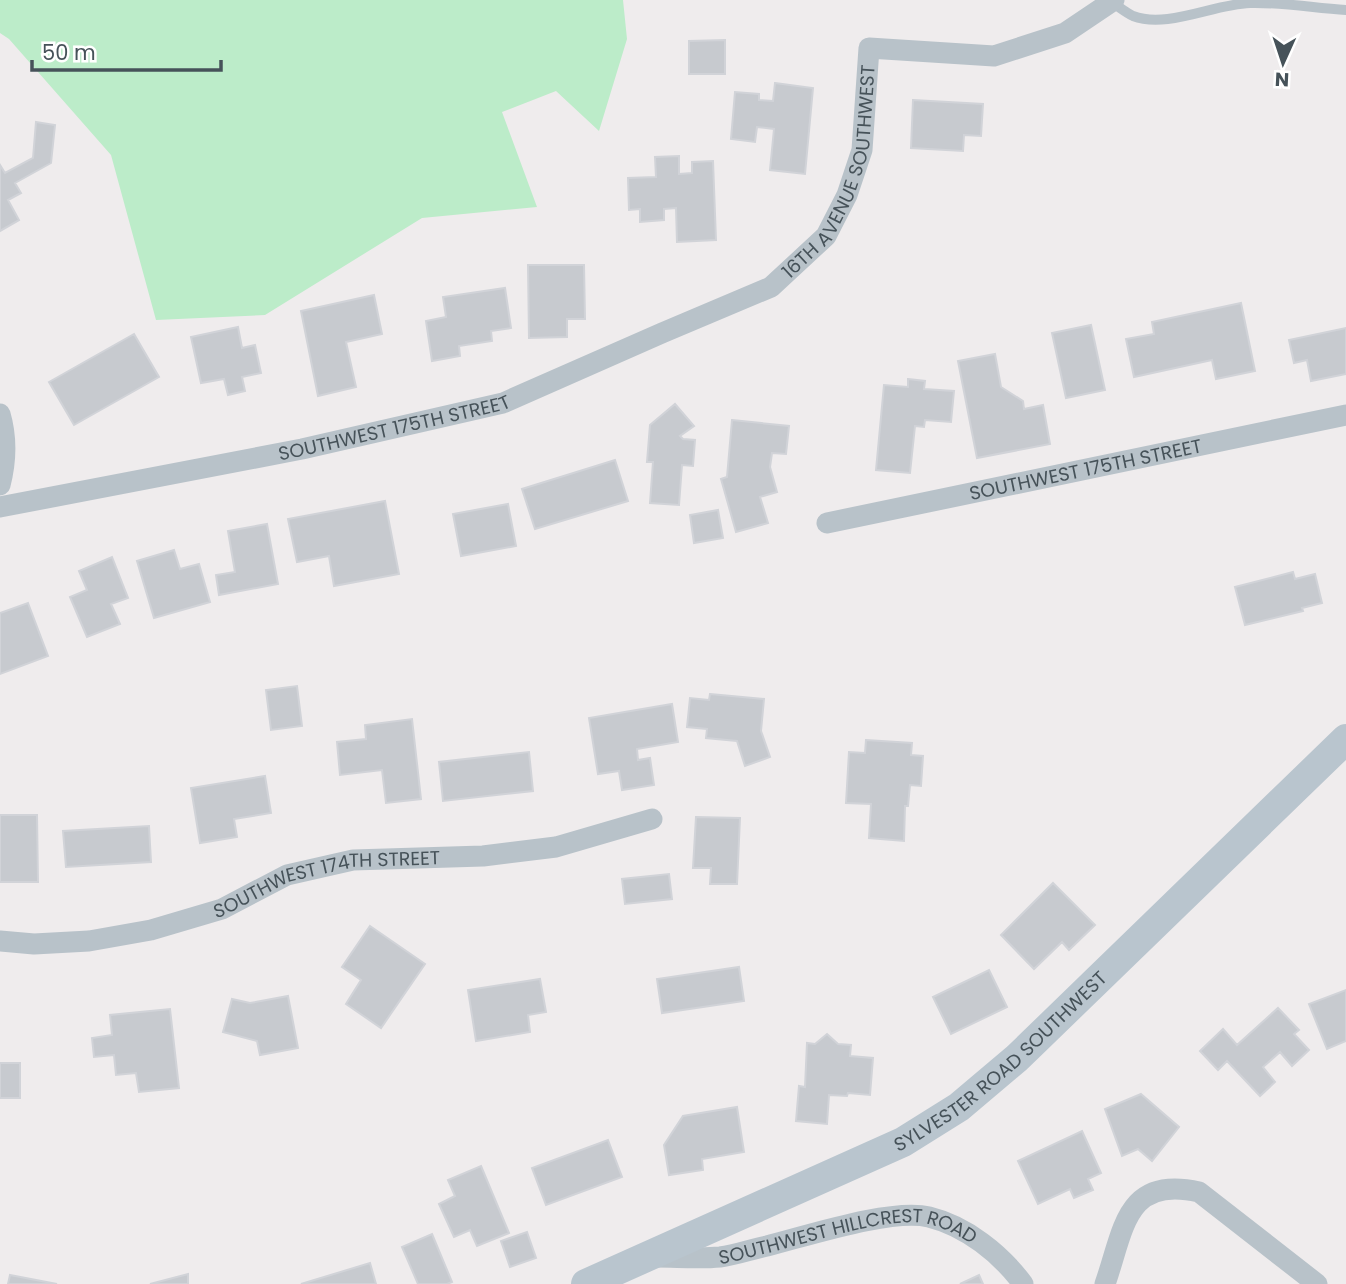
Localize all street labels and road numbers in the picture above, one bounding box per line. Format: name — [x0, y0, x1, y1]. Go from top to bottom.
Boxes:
street label: 16TH AVENUE SOUTHWEST — [776, 64, 882, 285]
street label: SOUTHWEST 175TH STREET — [276, 388, 515, 467]
street label: SOUTHWEST 175TH STREET — [967, 432, 1204, 507]
street label: SOUTHWEST 174TH STREET — [210, 844, 441, 925]
street label: SYLVESTER ROAD SOUTHWEST — [890, 965, 1113, 1158]
street label: SOUTHWEST HILLCREST ROAD — [717, 1202, 982, 1271]

